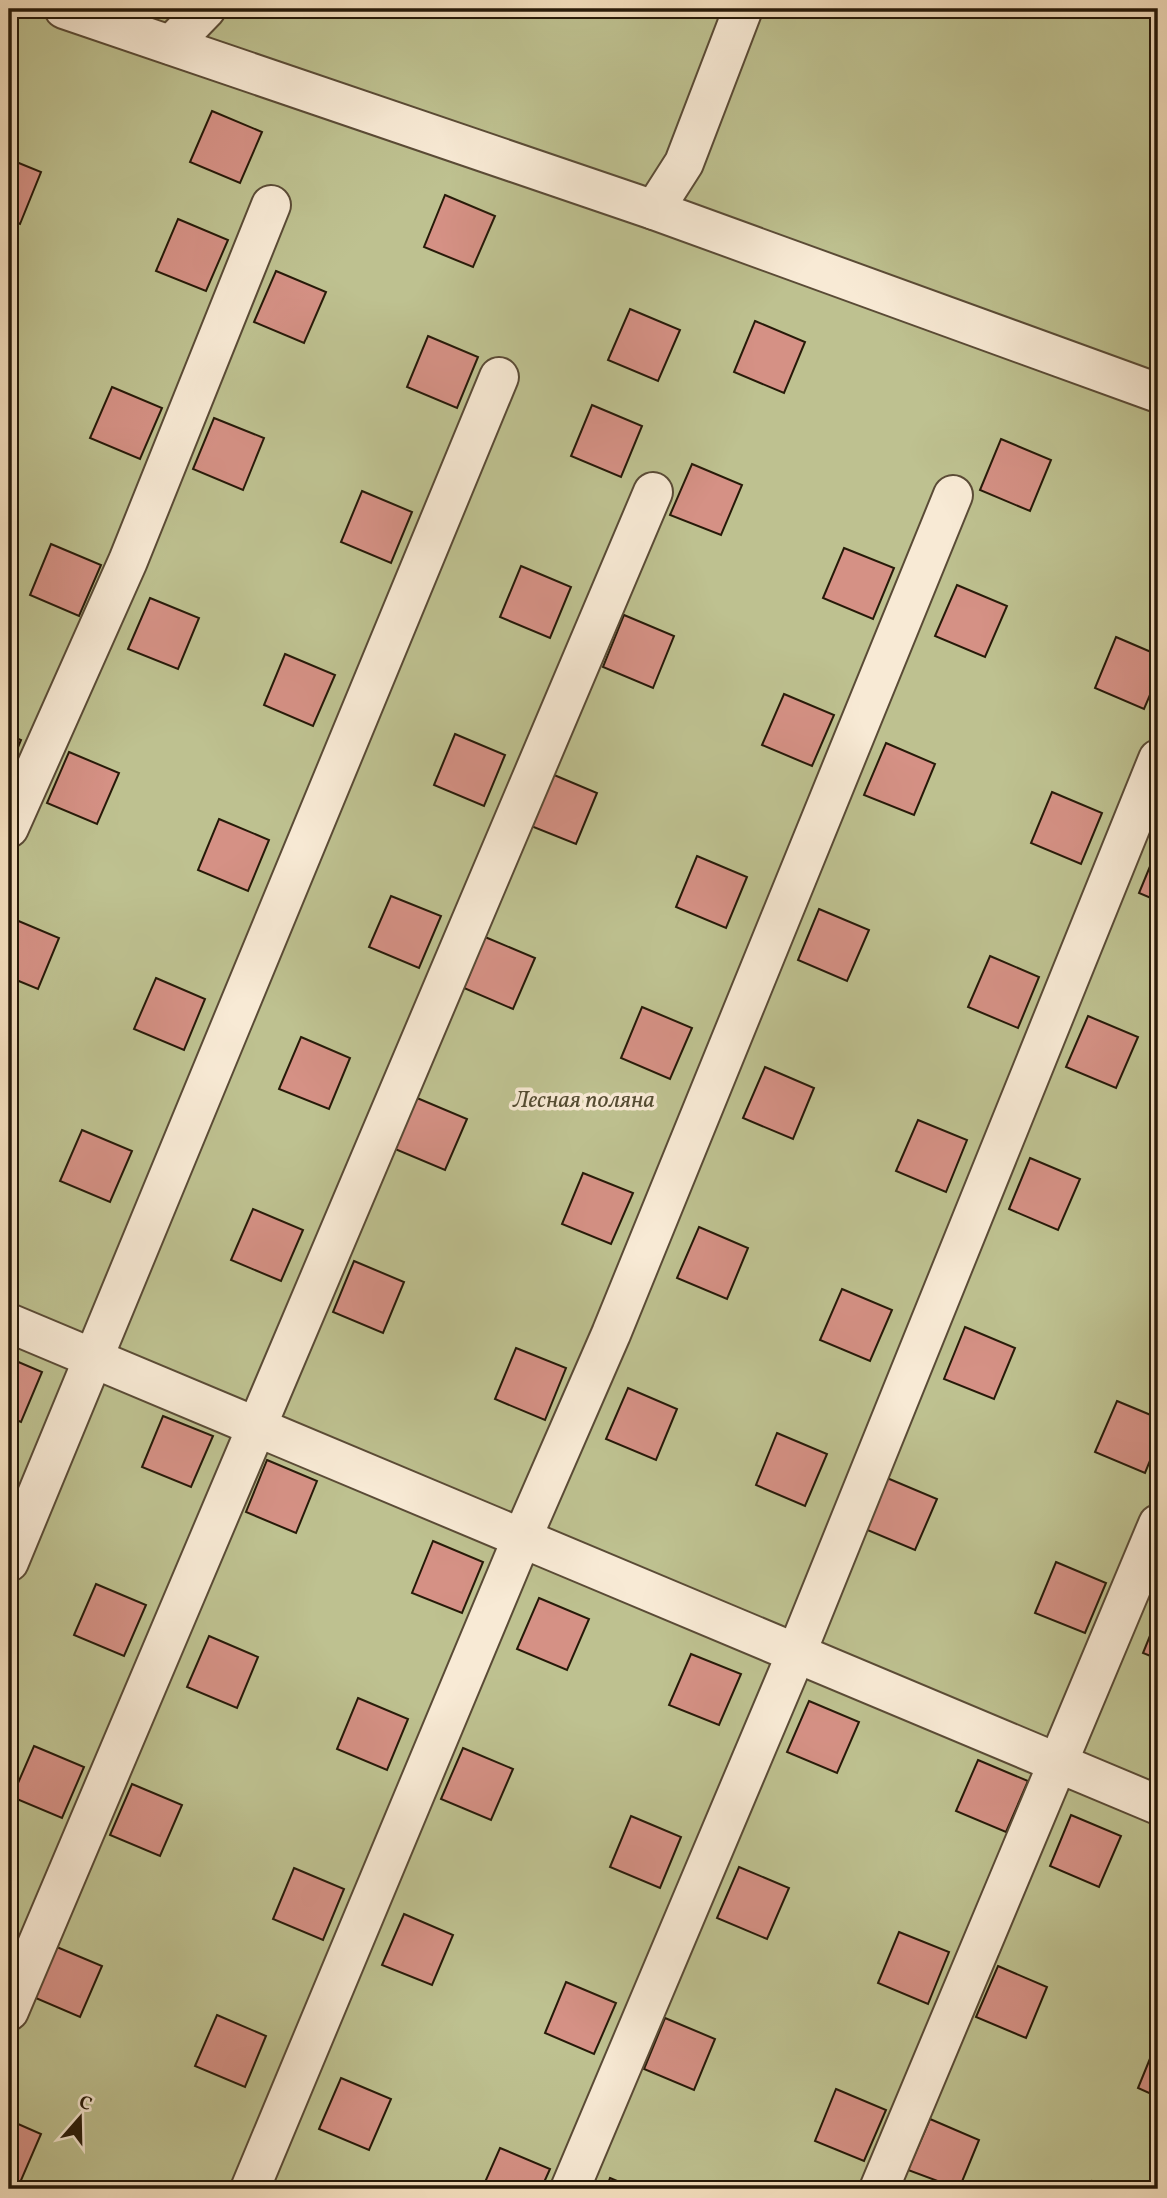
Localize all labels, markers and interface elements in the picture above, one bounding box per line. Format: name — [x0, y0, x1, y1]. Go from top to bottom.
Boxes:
park label: Лесная поляна — [512, 1084, 655, 1118]
north arrow — [46, 2082, 116, 2152]
text: С — [75, 2090, 95, 2118]

